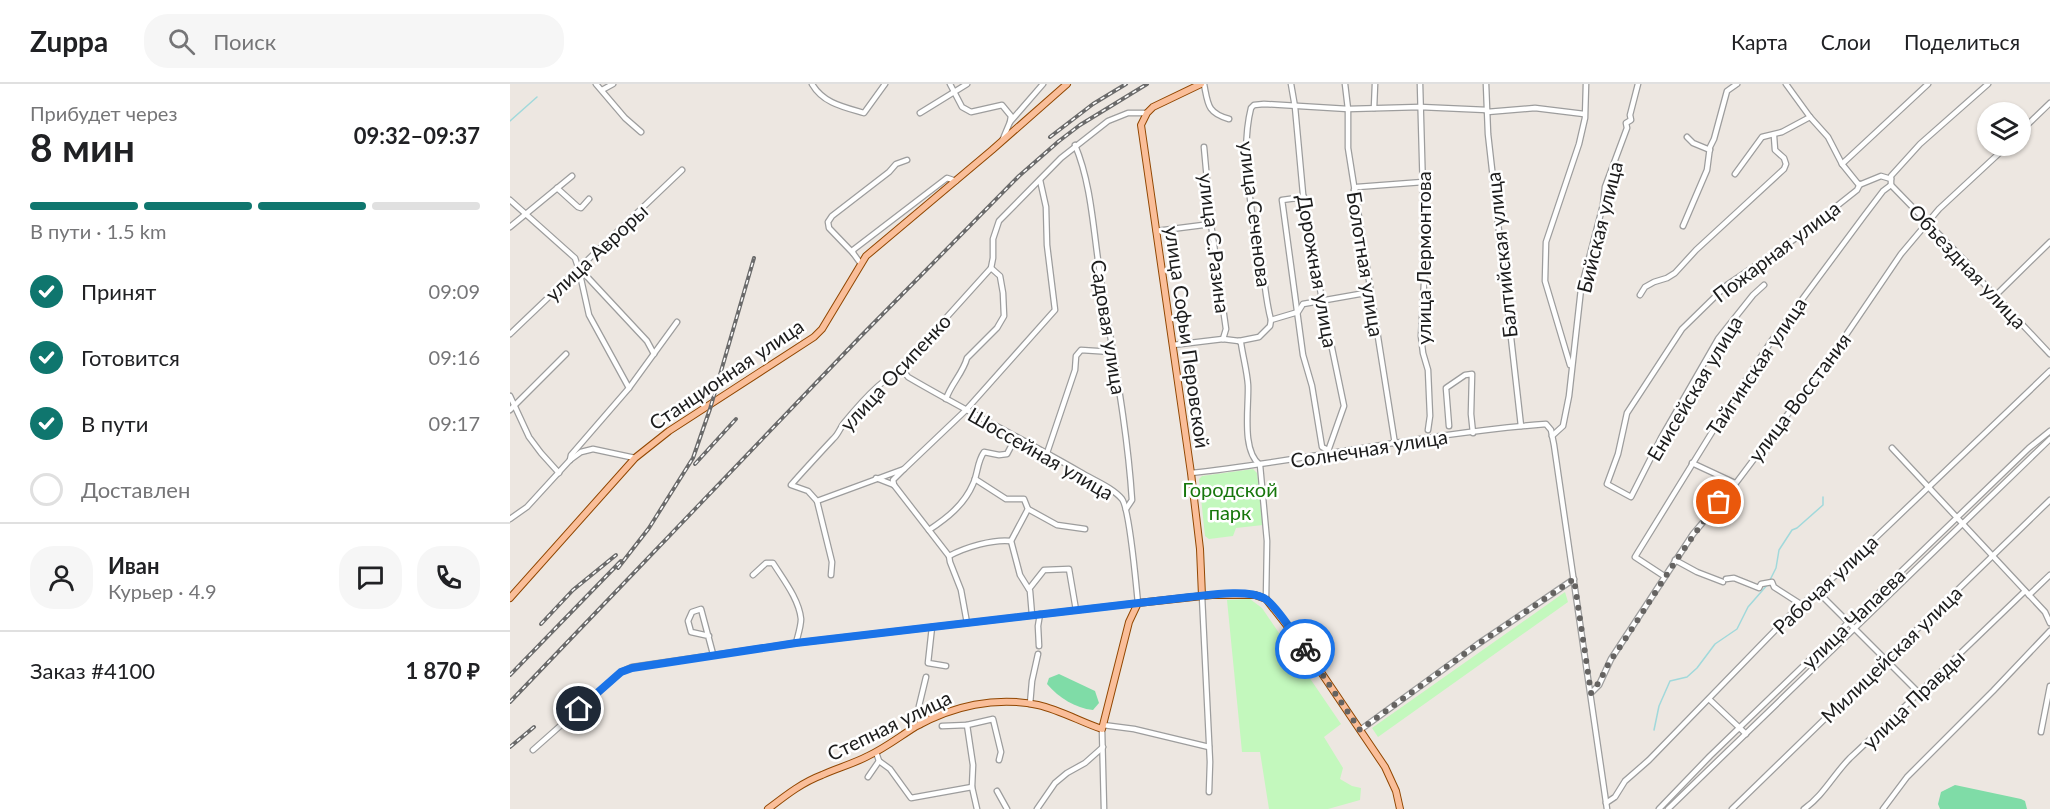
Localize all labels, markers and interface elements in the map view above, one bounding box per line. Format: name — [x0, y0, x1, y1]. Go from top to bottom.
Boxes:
search box — [144, 14, 564, 68]
text: Zuppa — [30, 24, 108, 58]
icon: search — [165, 25, 198, 58]
text: Поиск — [213, 28, 276, 55]
text: Карта — [1731, 29, 1788, 54]
text: Слои — [1821, 29, 1871, 54]
text: Поделиться — [1904, 29, 2020, 54]
text: Прибудет через — [30, 101, 177, 125]
map controls — [1977, 102, 2031, 156]
button: layers — [1977, 102, 2031, 156]
text: 09:32–09:37 — [354, 122, 480, 149]
text: 8 мин — [30, 124, 135, 170]
street label: улица Сеченова — [1235, 140, 1277, 288]
street label: Бийская улица — [1571, 159, 1627, 295]
street label: улица С.Разина — [1194, 171, 1236, 315]
street label: улица Лермонтова — [1411, 171, 1435, 345]
street label: Балтийская улица — [1480, 171, 1522, 339]
street label: Болотная улица — [1343, 190, 1389, 338]
street label: Дорожная улица — [1293, 193, 1343, 349]
street label: Пожарная улица — [1708, 195, 1844, 307]
street label: улица Авроры — [540, 198, 652, 306]
street label: Объездная улица — [1904, 199, 2032, 333]
text: В пути · 1.5 km — [30, 219, 166, 243]
street label: улица Софьи Перовской — [1161, 224, 1215, 450]
street label: Садовая улица — [1086, 258, 1132, 396]
icon: check — [30, 275, 63, 308]
text: Принят — [81, 278, 156, 305]
text: 09:09 — [429, 279, 480, 303]
street label: Тайгинская улица — [1701, 292, 1811, 440]
street label: улица Осипенко — [835, 309, 955, 435]
street label: Енисейская улица — [1641, 311, 1747, 465]
street label: Станционная улица — [644, 313, 808, 435]
street label: улица Восстания — [1743, 328, 1855, 466]
icon: check — [30, 341, 63, 374]
text: Готовится — [81, 344, 180, 371]
text: 09:16 — [429, 345, 480, 369]
street label: Шоссейная улица — [964, 402, 1118, 504]
icon: check — [30, 407, 63, 440]
text: В пути — [81, 410, 148, 437]
text: 09:17 — [429, 411, 480, 435]
street label: Солнечная улица — [1289, 424, 1449, 472]
text: Доставлен — [81, 476, 190, 503]
pin — [1693, 476, 1744, 527]
park label: Городской парк — [1182, 477, 1278, 524]
icon: bag — [1702, 485, 1735, 518]
street label: Рабочая улица — [1768, 529, 1882, 639]
button: person — [30, 546, 93, 609]
button: chat — [339, 546, 402, 609]
button: phone — [417, 546, 480, 609]
text: Иван — [108, 552, 160, 579]
street label: улица Чапаева — [1796, 563, 1910, 673]
text: Курьер · 4.9 — [108, 579, 217, 603]
street label: Милицейская улица — [1816, 581, 1966, 727]
courier — [1275, 619, 1335, 679]
icon: bike — [1289, 633, 1322, 666]
street label: улица Правды — [1857, 644, 1969, 754]
text: Заказ #4100 — [30, 657, 155, 684]
text: 1 870 ₽ — [405, 657, 480, 684]
pin — [553, 683, 604, 734]
street label: Степная улица — [823, 685, 955, 765]
icon: home — [562, 692, 595, 725]

